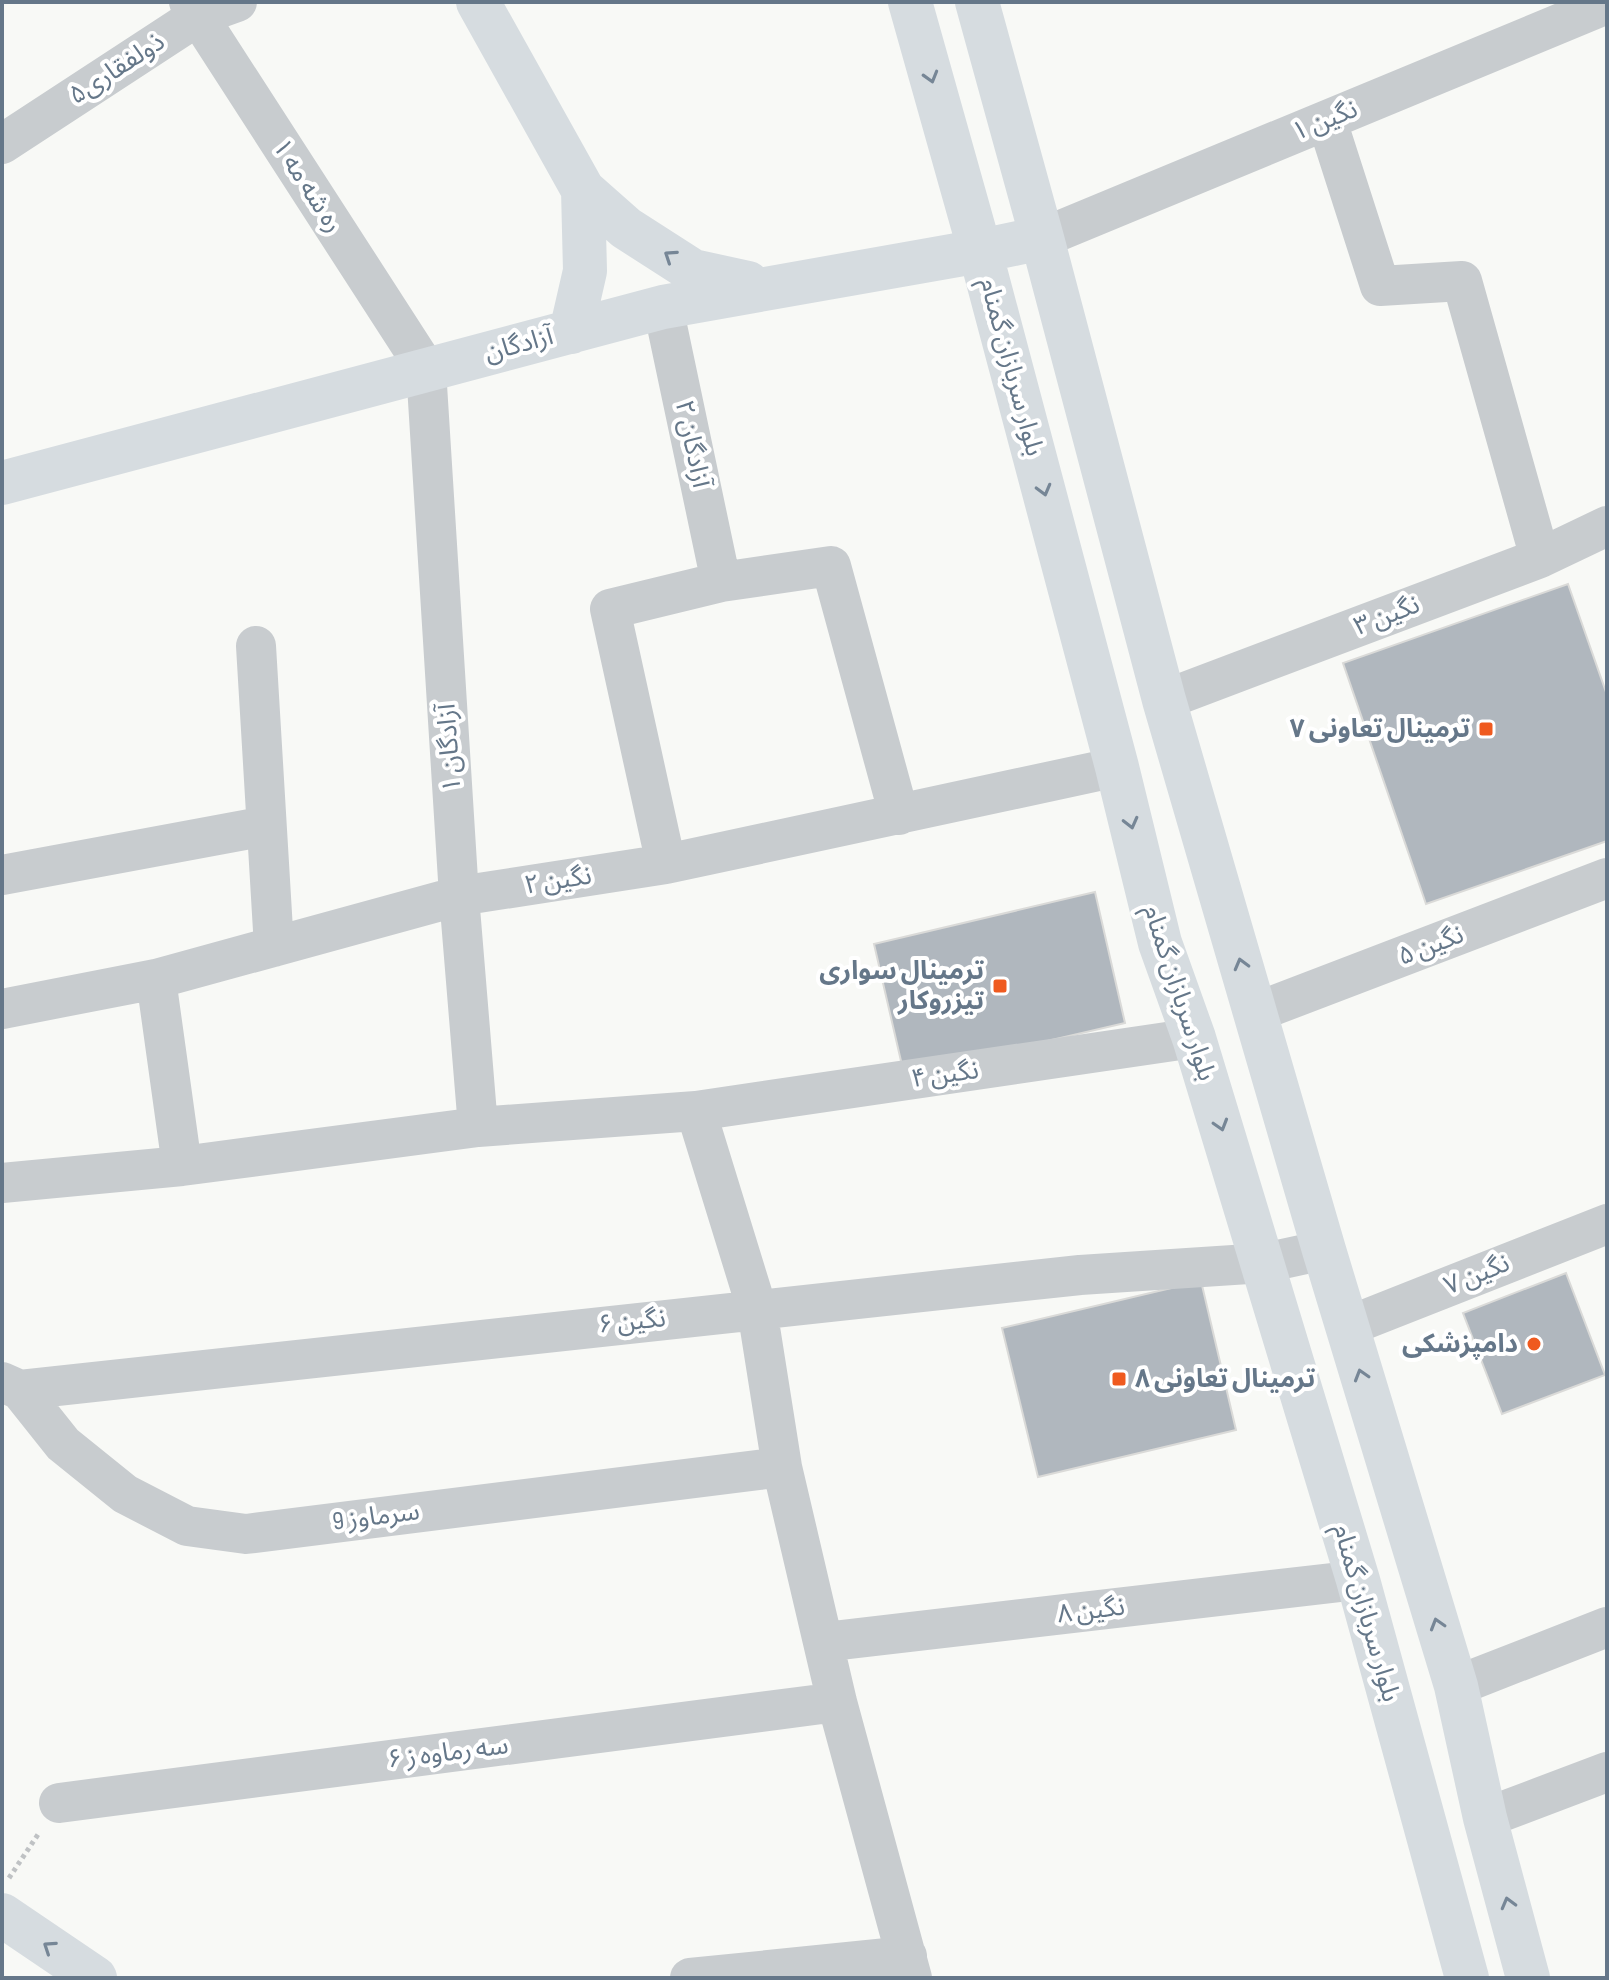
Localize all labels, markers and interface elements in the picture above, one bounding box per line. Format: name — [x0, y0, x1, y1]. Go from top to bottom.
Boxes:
street label: ذولفقاری۵ — [63, 27, 171, 111]
one-way arrow — [922, 70, 939, 84]
street label: نگین ۱ — [1288, 94, 1362, 148]
street label: ره شه مه ۱ — [265, 133, 349, 239]
one-way arrow — [664, 251, 679, 266]
street label: بلوار سربازان گمنام — [969, 274, 1050, 460]
street label: آزادگان — [481, 321, 558, 369]
street label: آزادگان ۲ — [668, 397, 717, 492]
one-way arrow — [1034, 483, 1051, 497]
street label: نگین ۳ — [1350, 589, 1424, 643]
street label: آزادگان ۱ — [431, 701, 469, 793]
place label: ترمینال تعاونی ۷ — [1290, 714, 1470, 745]
marker: ترمینال تعاونی ۷ — [1477, 720, 1495, 738]
one-way arrow — [1121, 816, 1138, 829]
street label: نگین ۲ — [522, 860, 594, 902]
street label: بلوار سربازان گمنام — [1133, 901, 1222, 1086]
street label: نگین ۵ — [1394, 919, 1468, 973]
place label: ترمینال سواری تیزروکار — [819, 956, 984, 1017]
one-way arrow — [1233, 958, 1250, 972]
marker: ترمینال سواری تیزروکار — [991, 977, 1009, 995]
street label: نگین ۴ — [909, 1055, 981, 1095]
one-way arrow — [1212, 1118, 1228, 1132]
street label: نگین ۷ — [1440, 1248, 1514, 1302]
street label: نگین ۶ — [597, 1303, 667, 1341]
place label: دامپزشکی — [1402, 1329, 1518, 1360]
marker: دامپزشکی — [1525, 1335, 1543, 1353]
place label: ترمینال تعاونی ۸ — [1135, 1364, 1315, 1395]
one-way arrow — [1354, 1369, 1370, 1382]
marker: ترمینال تعاونی ۸ — [1110, 1370, 1128, 1388]
street label: سرماوز 9 — [331, 1496, 421, 1538]
street label: بلوار سربازان گمنام — [1323, 1521, 1406, 1706]
street label: نگین ۸ — [1055, 1591, 1127, 1631]
one-way arrow — [1430, 1617, 1446, 1631]
street label: سه رماوه ز ۶ — [386, 1730, 510, 1776]
one-way arrow — [1500, 1896, 1517, 1910]
one-way arrow — [43, 1941, 57, 1956]

